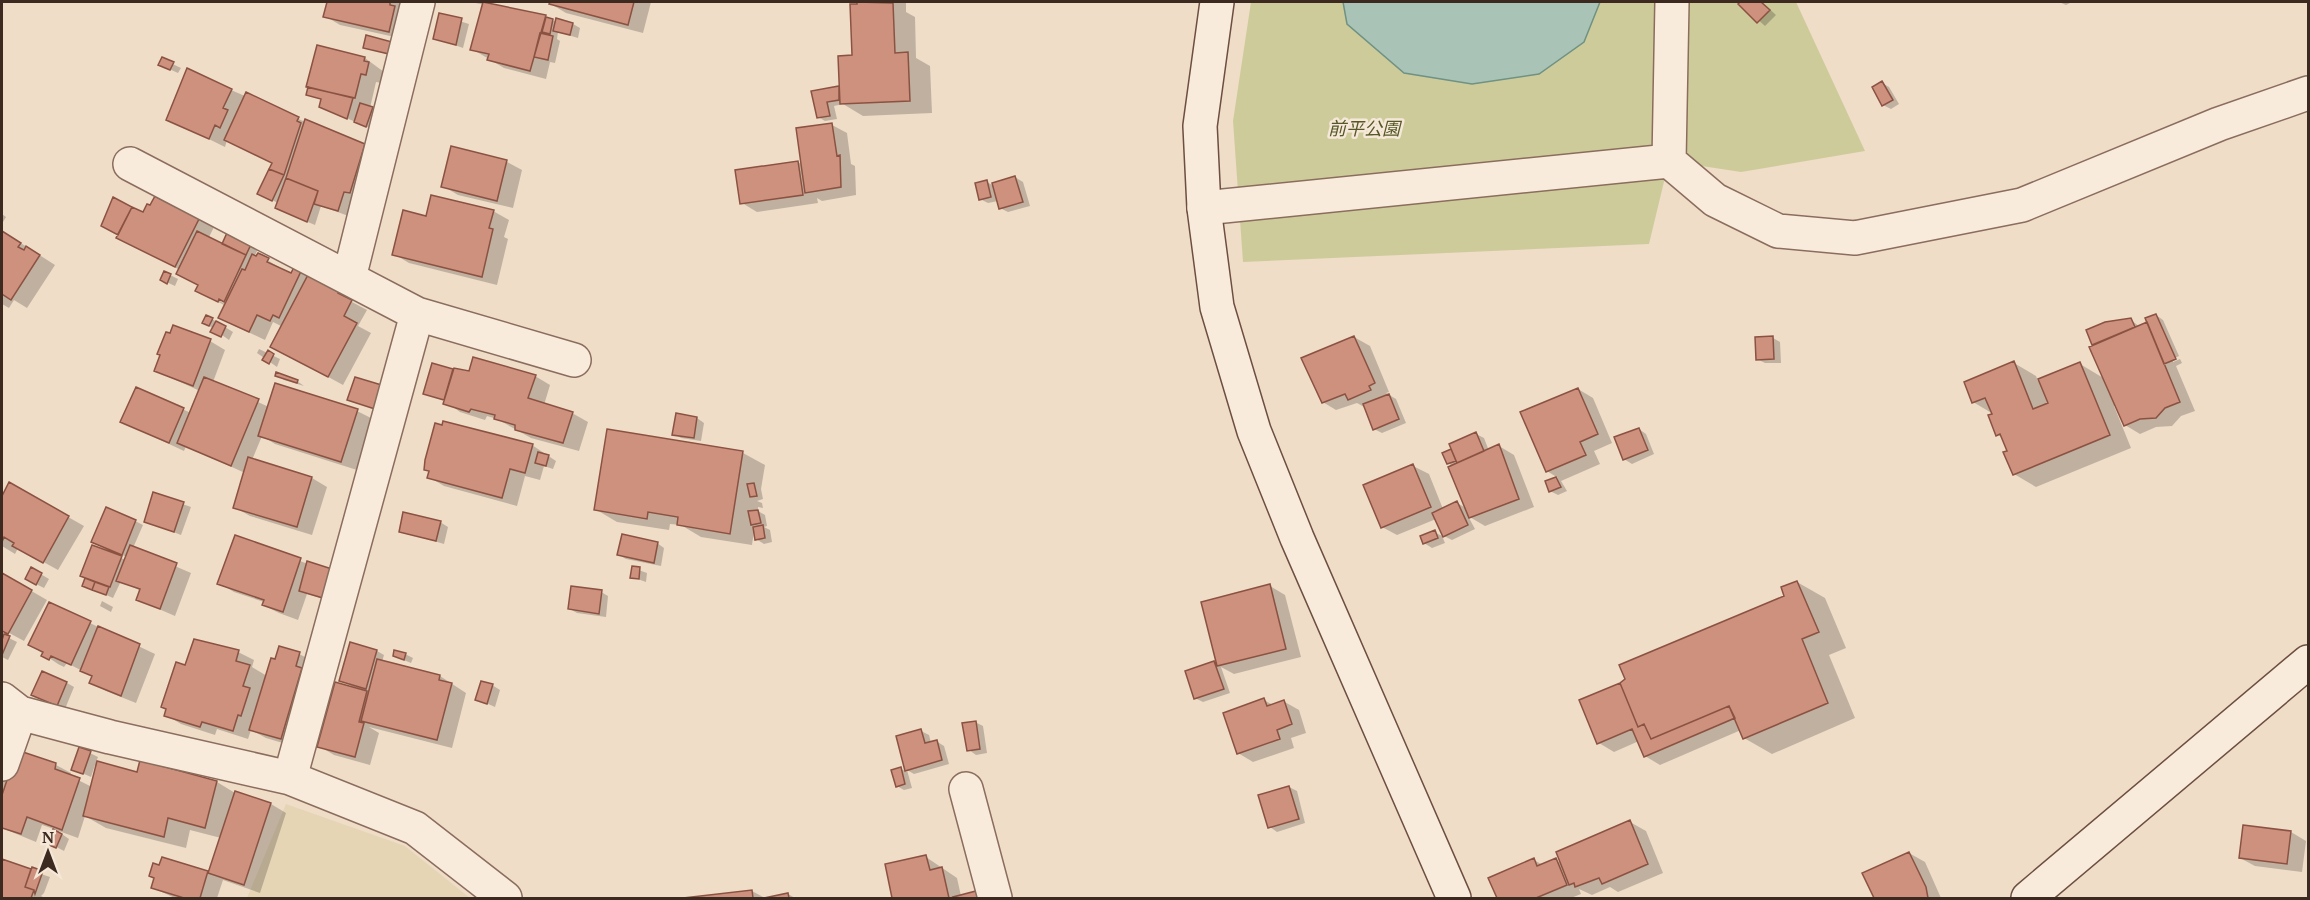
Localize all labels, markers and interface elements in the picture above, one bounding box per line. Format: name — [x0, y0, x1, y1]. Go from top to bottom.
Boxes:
park label: 前平公園 — [1328, 116, 1403, 140]
north arrow — [18, 822, 78, 882]
text: N — [42, 826, 54, 848]

